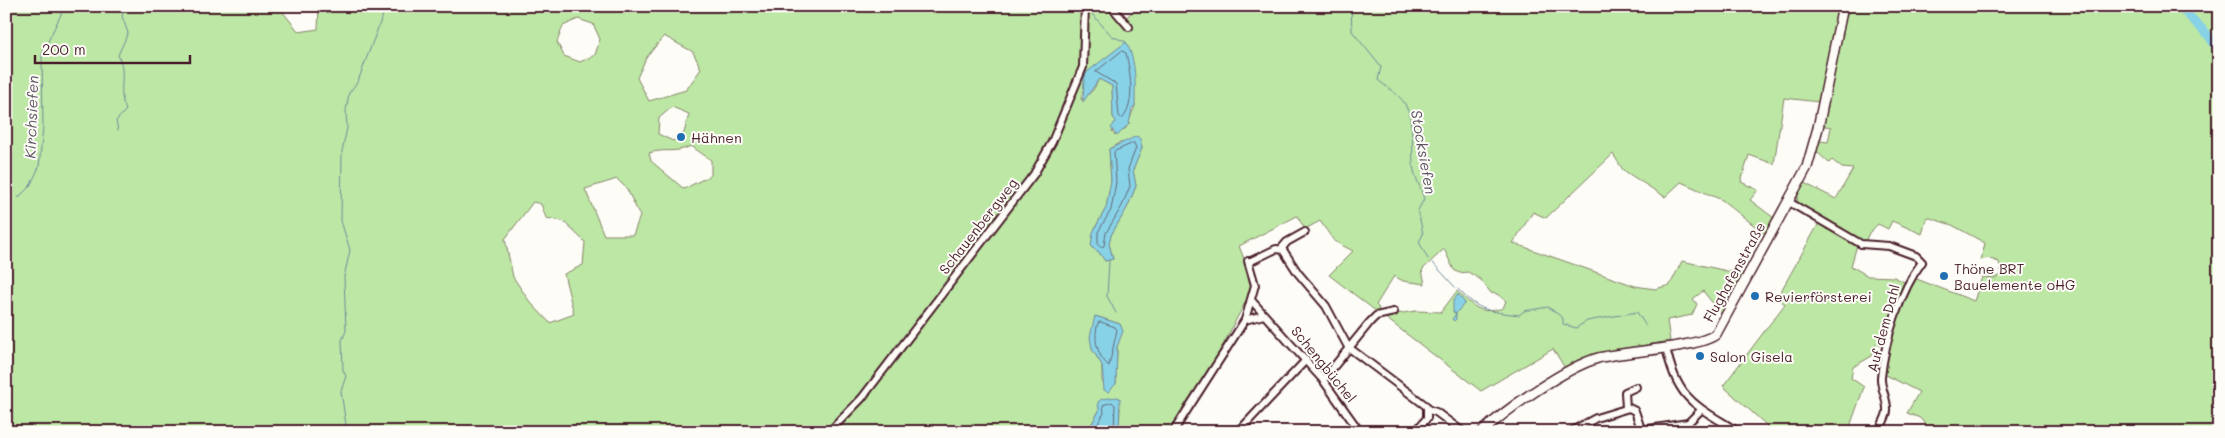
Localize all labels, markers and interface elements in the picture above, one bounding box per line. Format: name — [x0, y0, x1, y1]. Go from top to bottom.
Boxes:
scale bar — [35, 32, 190, 64]
text: 200 m — [42, 39, 86, 59]
water label: Kirchsiefen — [20, 75, 42, 159]
water label: Stocksiefen — [1407, 108, 1441, 196]
place label: Hähnen — [691, 128, 742, 147]
marker: Hähnen — [675, 131, 687, 143]
street label: Schauenbergweg — [934, 174, 1022, 278]
street label: Flughafenstraße — [1699, 218, 1769, 326]
place label: Thöne BRT Bauelemente oHG — [1954, 259, 2075, 294]
marker: Thöne BRT Bauelemente oHG — [1938, 270, 1950, 282]
street label: Auf dem Dahl — [1862, 282, 1904, 374]
place label: Revierförsterei — [1765, 287, 1872, 306]
marker: Revierförsterei — [1749, 290, 1761, 302]
street label: Schengbüchel — [1287, 322, 1361, 406]
place label: Salon Gisela — [1710, 347, 1793, 366]
marker: Salon Gisela — [1694, 350, 1706, 362]

